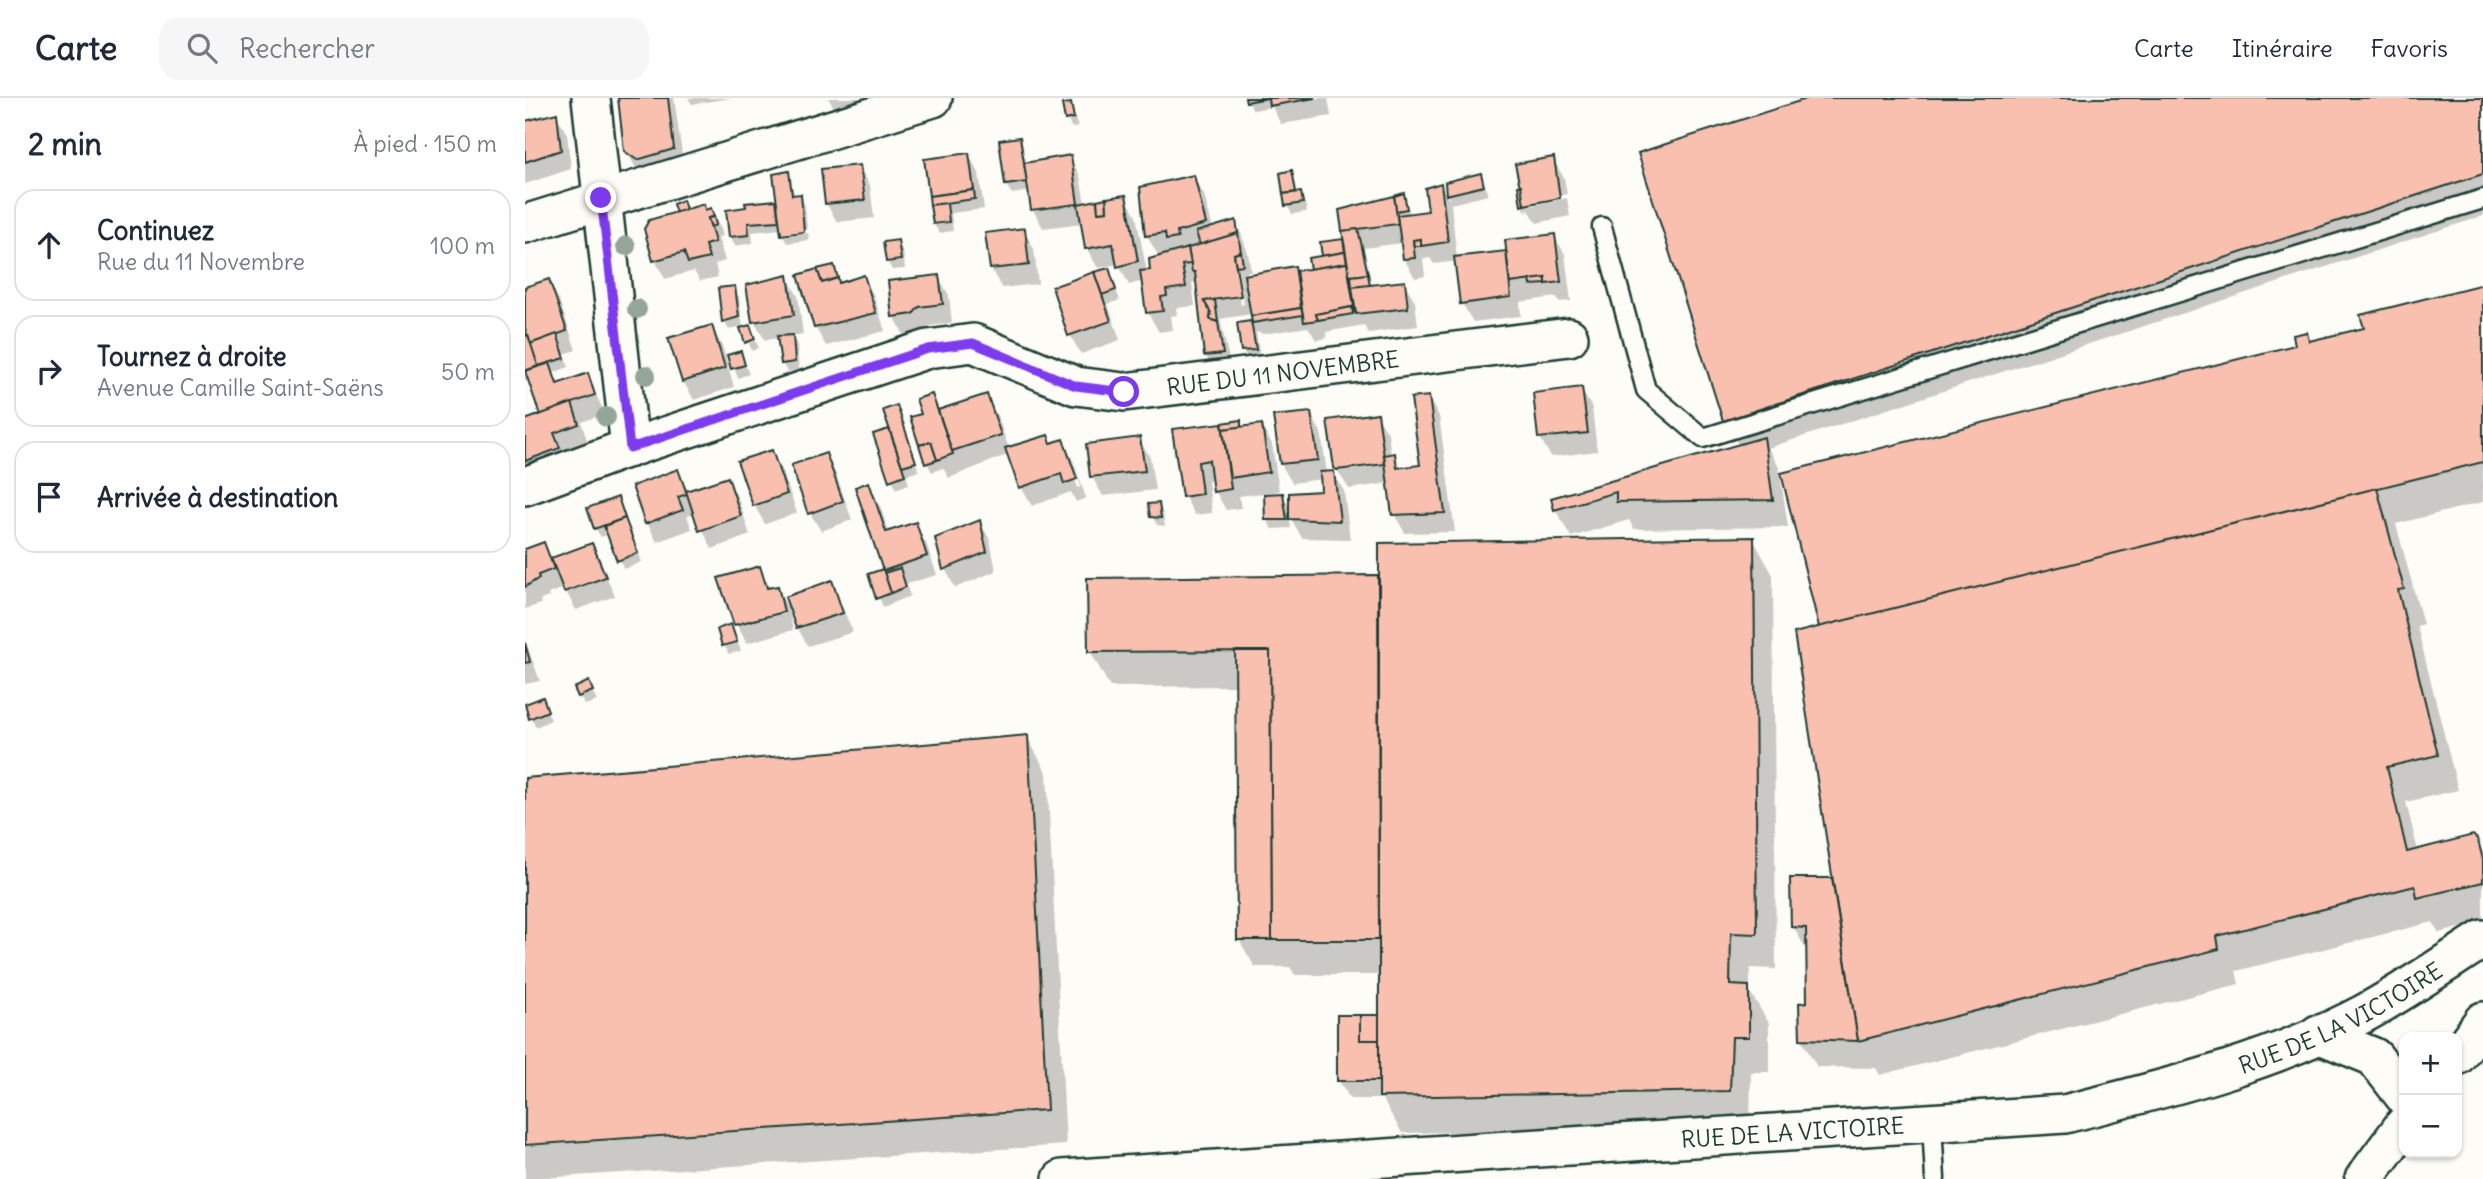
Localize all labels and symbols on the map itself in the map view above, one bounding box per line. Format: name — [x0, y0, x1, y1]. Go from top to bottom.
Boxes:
route end — [585, 182, 616, 213]
street label: RUE DU 11 NOVEMBRE — [1165, 344, 1401, 401]
route start — [1108, 376, 1139, 407]
street label: RUE DE LA VICTOIRE — [2235, 955, 2447, 1079]
street label: RUE DE LA VICTOIRE — [1680, 1110, 1905, 1153]

